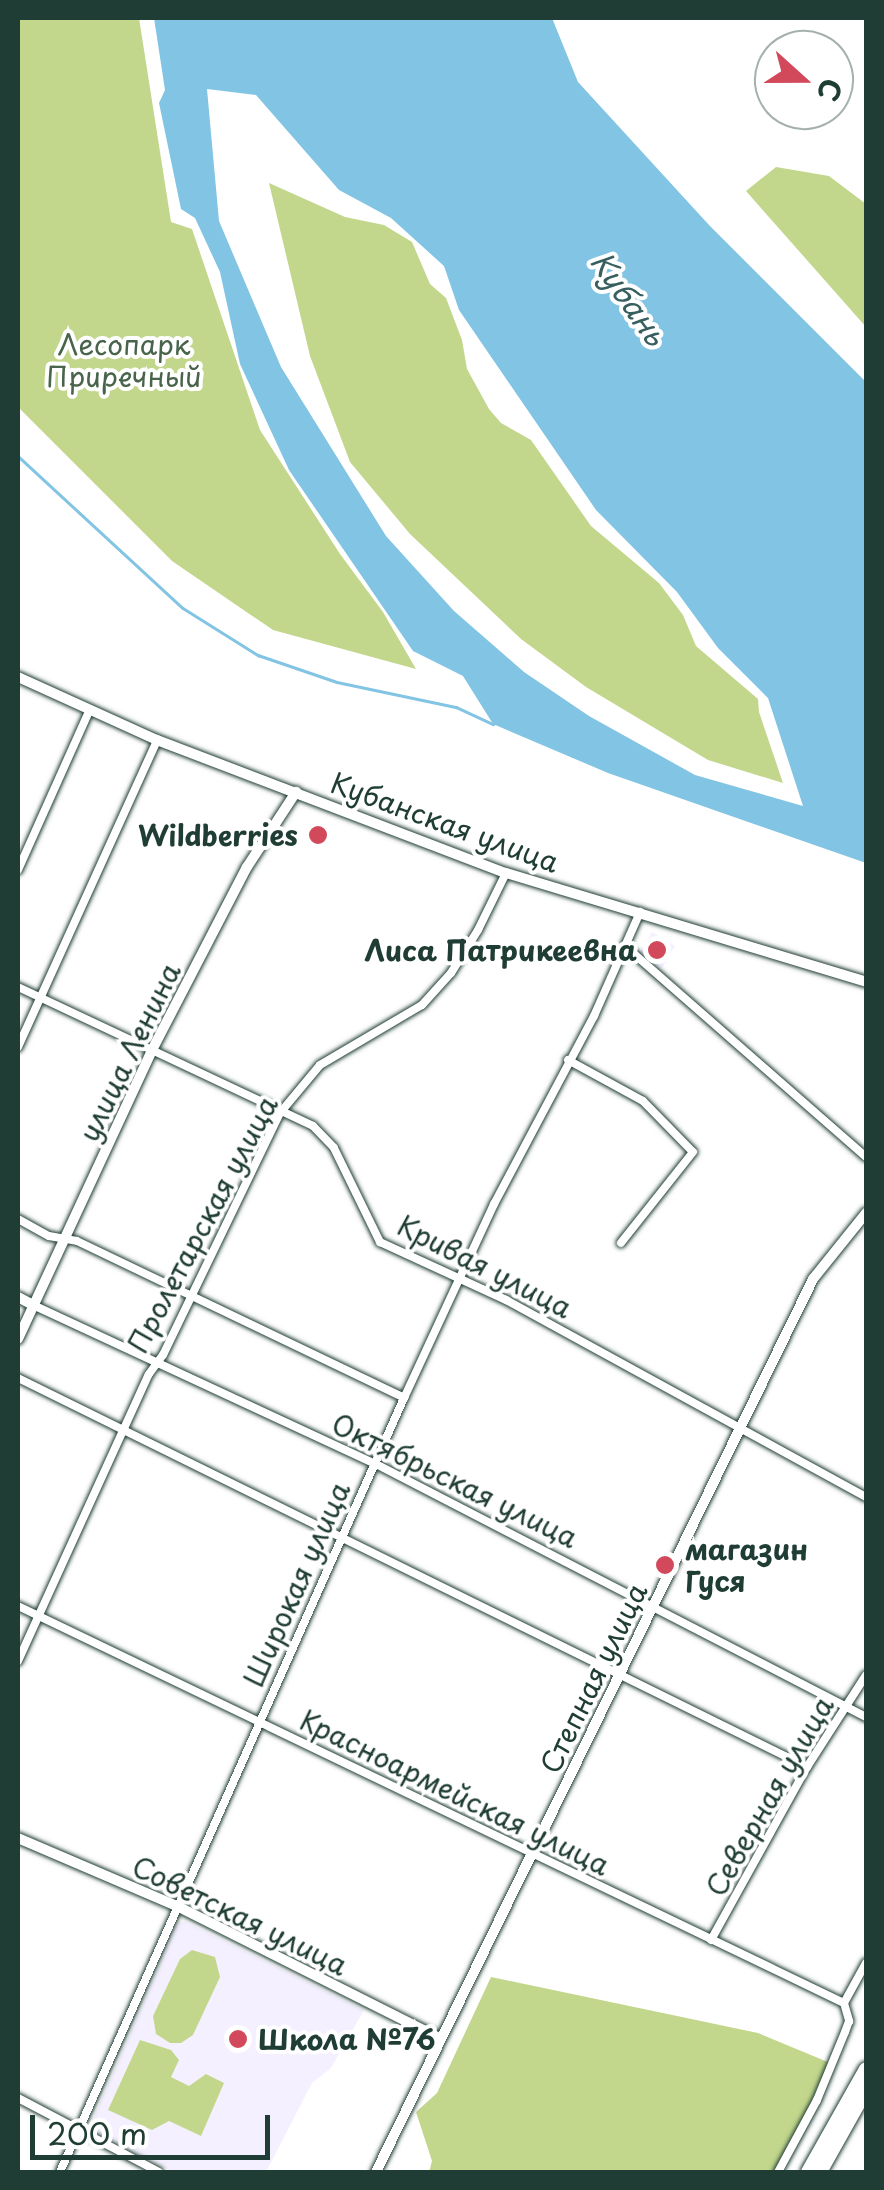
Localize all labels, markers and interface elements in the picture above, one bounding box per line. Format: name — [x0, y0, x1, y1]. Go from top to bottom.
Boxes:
north arrow — [754, 30, 854, 130]
text: С — [807, 73, 854, 108]
water label: Кубань — [584, 244, 674, 352]
park label: Лесопарк Приречный — [46, 327, 202, 393]
street label: Кубанская улица — [326, 765, 564, 879]
place label: Wildberries — [138, 818, 298, 852]
marker: Wildberries — [307, 824, 329, 846]
place label: Лиса Патрикеевна — [364, 933, 637, 967]
marker: Лиса Патрикеевна — [646, 939, 668, 961]
street label: улица Ленина — [71, 957, 187, 1147]
street label: Пролетарская улица — [120, 1089, 284, 1359]
street label: Кривая улица — [392, 1207, 578, 1325]
street label: Октябрьская улица — [326, 1405, 584, 1555]
street label: Широкая улица — [236, 1476, 356, 1692]
place label: магазин Гуся — [685, 1532, 808, 1598]
marker: магазин Гуся — [654, 1554, 676, 1576]
street label: Степная улица — [532, 1577, 654, 1779]
street label: Северная улица — [698, 1689, 840, 1903]
street label: Красноармейская улица — [294, 1702, 616, 1882]
street label: Советская улица — [126, 1848, 354, 1982]
place label: Школа №76 — [258, 2022, 437, 2056]
marker: Школа №76 — [227, 2028, 249, 2050]
scale bar — [35, 2095, 275, 2157]
text: 200 m — [47, 2110, 147, 2155]

